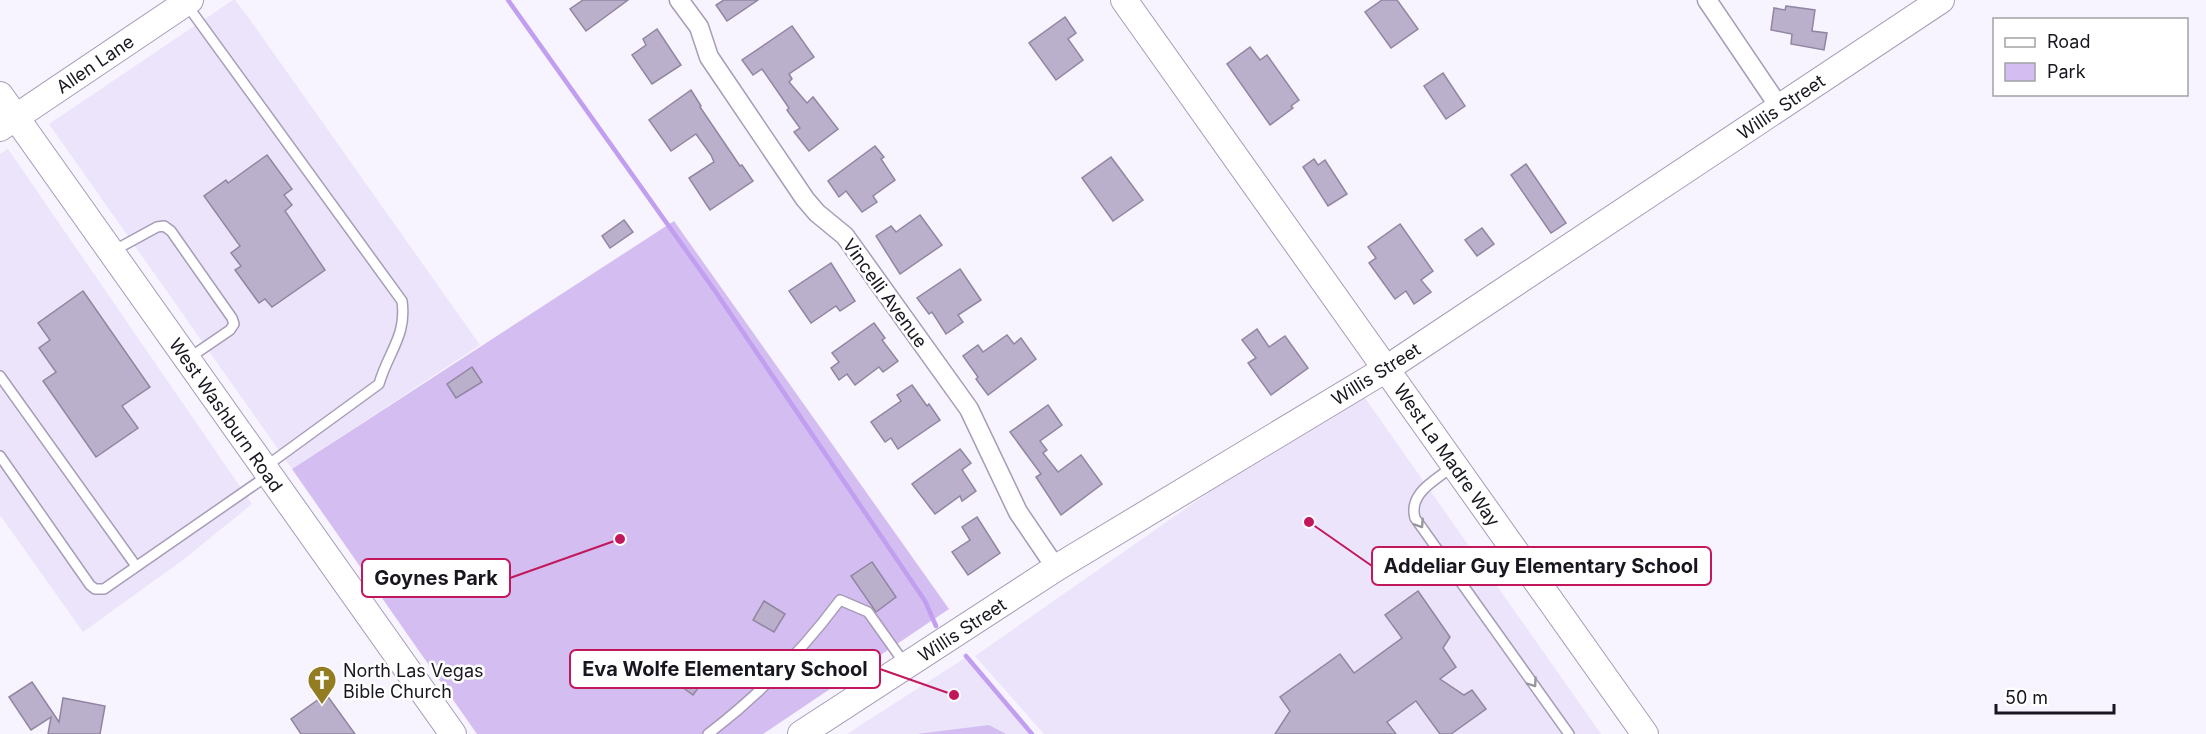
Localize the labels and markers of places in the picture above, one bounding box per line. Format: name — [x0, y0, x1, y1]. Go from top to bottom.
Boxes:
callout: Addeliar Guy Elementary School — [1372, 547, 1711, 585]
callout: Goynes Park — [362, 559, 510, 597]
callout: Eva Wolfe Elementary School — [570, 650, 880, 688]
place label: North Las Vegas Bible Church — [343, 660, 484, 702]
church icon: North Las Vegas Bible Church — [306, 664, 338, 706]

